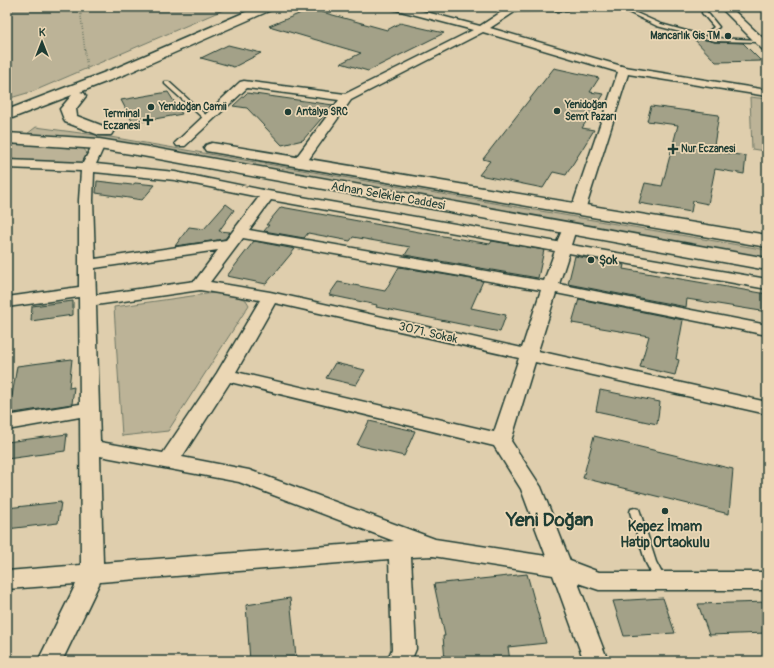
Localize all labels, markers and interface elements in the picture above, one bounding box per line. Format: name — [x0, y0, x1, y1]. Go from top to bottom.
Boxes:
north arrow — [22, 22, 62, 62]
text: K — [39, 26, 46, 39]
place label: Mancarlık Gis TM — [650, 30, 720, 42]
marker: Mancarlık Gis TM — [723, 31, 733, 41]
place label: Yenidoğan Semt Pazarı — [564, 99, 617, 123]
place label: Yenidoğan Camii — [158, 101, 227, 113]
marker: Yenidoğan Camii — [146, 102, 156, 112]
place label: Antalya SRC — [296, 106, 348, 118]
marker: Yenidoğan Semt Pazarı — [552, 106, 562, 116]
marker: Antalya SRC — [283, 107, 293, 117]
place label: Terminal Eczanesi — [102, 108, 140, 132]
marker: Terminal Eczanesi — [143, 115, 153, 125]
place label: Nur Eczanesi — [681, 143, 735, 155]
marker: Nur Eczanesi — [668, 144, 678, 154]
street label: Adnan Selekler Caddesi — [330, 179, 446, 213]
place label: Şok — [599, 253, 619, 268]
marker: Şok — [586, 255, 596, 265]
street label: 3071. Sokak — [397, 319, 459, 347]
marker: Kepez İmam Hatip Ortaokulu — [660, 506, 670, 516]
district label: Yeni Doğan — [505, 508, 594, 532]
place label: Kepez İmam Hatip Ortaokulu — [620, 517, 710, 551]

